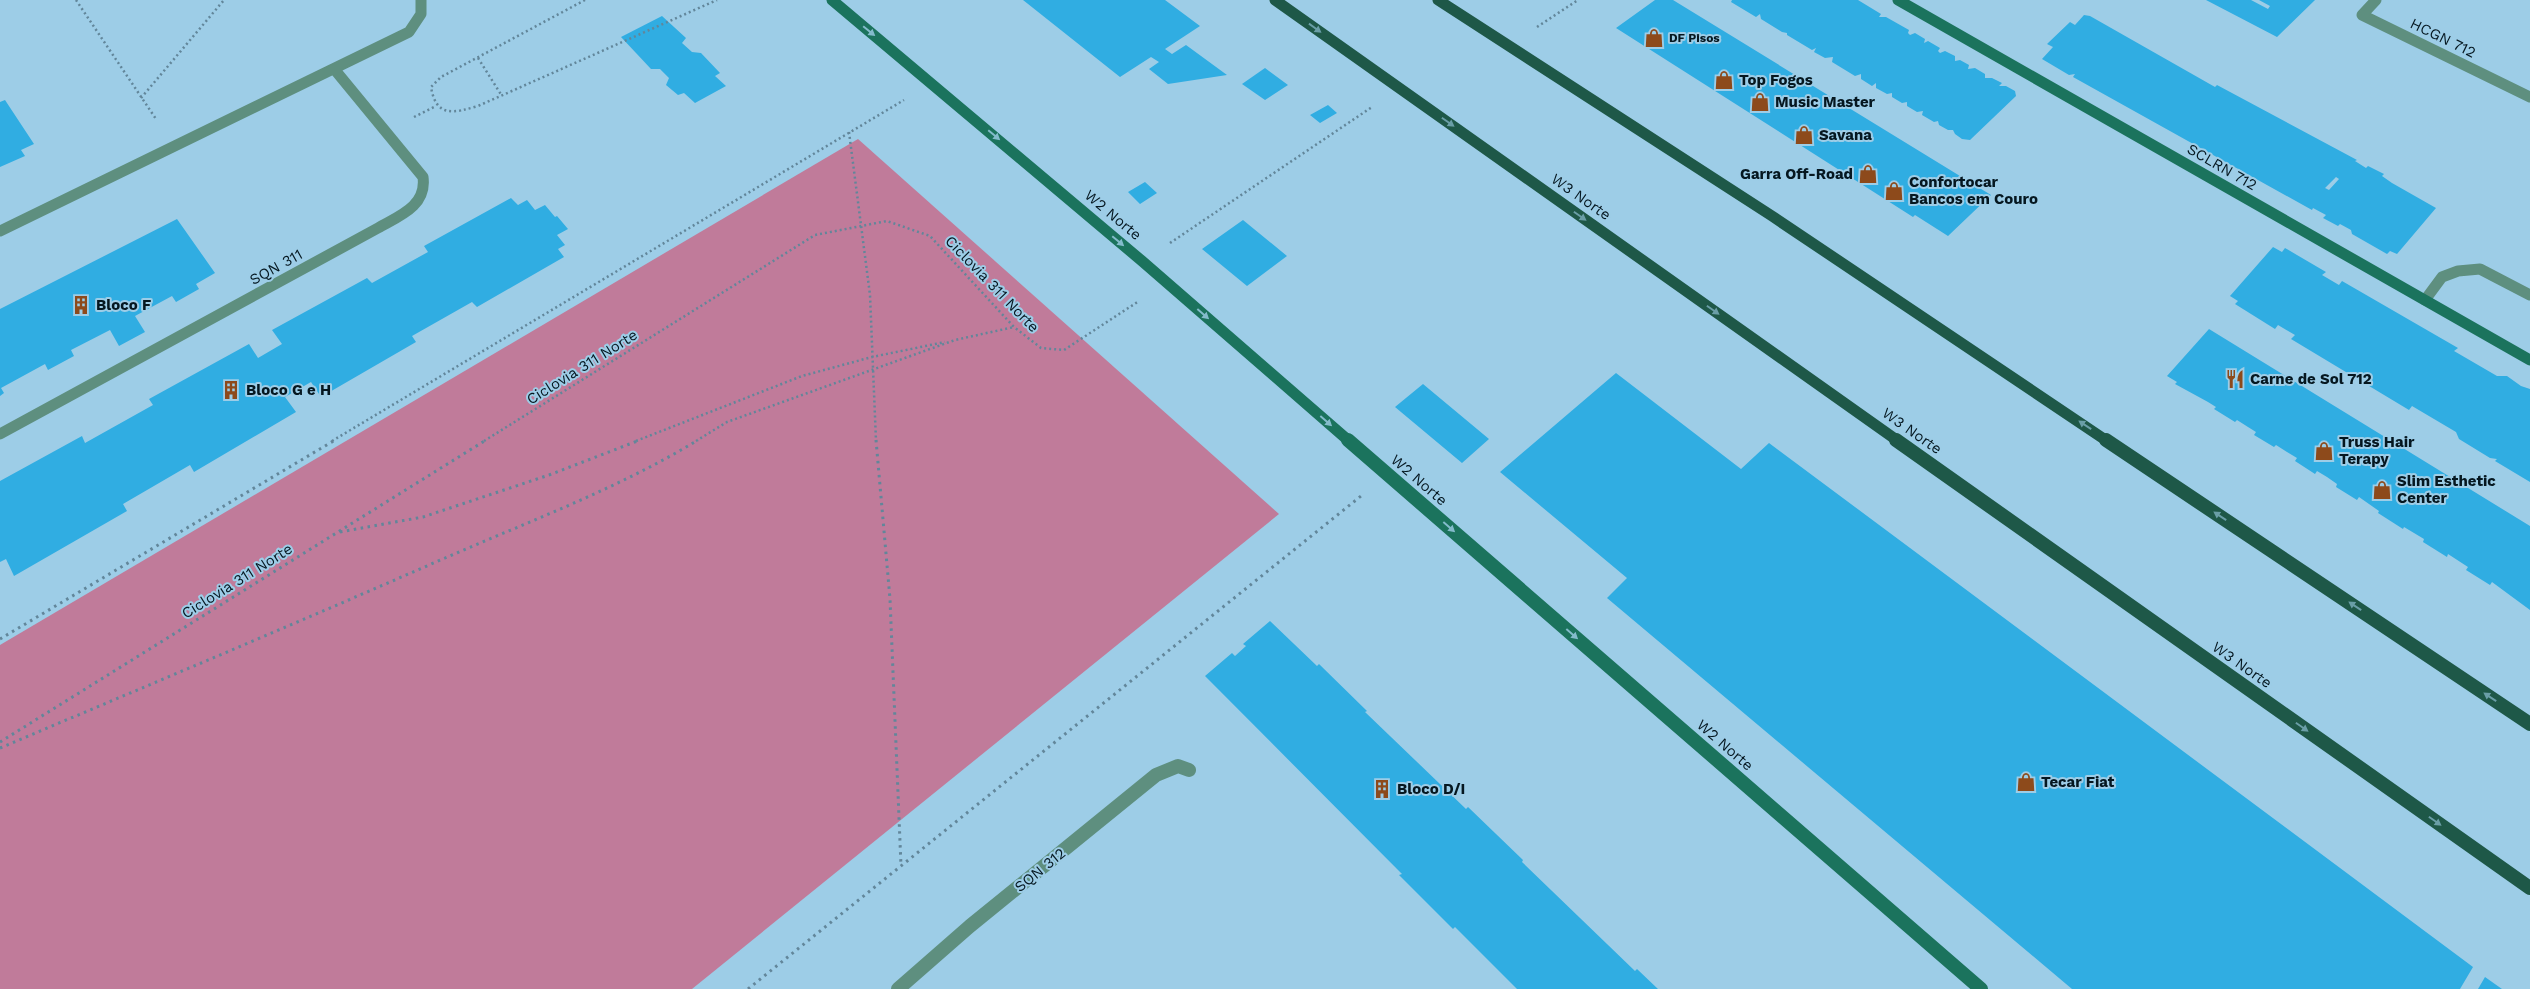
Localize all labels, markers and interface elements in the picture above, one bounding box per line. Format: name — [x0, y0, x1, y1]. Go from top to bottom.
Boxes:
street label: HCGN 712 — [2407, 14, 2479, 62]
one-way arrow — [1308, 23, 1322, 33]
one-way arrow — [863, 25, 875, 37]
shop icon: DF Pisos — [1643, 27, 1665, 49]
place label: DF Pisos — [1669, 31, 1720, 45]
shop icon: Top Fogos — [1713, 69, 1735, 91]
place label: Top Fogos — [1739, 71, 1813, 89]
shop icon: Music Master — [1749, 91, 1771, 113]
place label: Music Master — [1775, 93, 1876, 111]
one-way arrow — [1441, 117, 1454, 127]
shop icon: Savana — [1793, 124, 1815, 146]
place label: Savana — [1819, 126, 1872, 144]
one-way arrow — [987, 130, 1000, 141]
street label: SCLRN 712 — [2184, 140, 2260, 194]
shop icon: Garra Off-Road — [1857, 163, 1879, 185]
place label: Garra Off-Road — [1740, 165, 1853, 183]
street label: W3 Norte — [1548, 170, 1614, 224]
place label: Confortocar Bancos em Couro — [1909, 173, 2038, 208]
shop icon: Confortocar Bancos em Couro — [1883, 180, 1905, 202]
street label: W2 Norte — [1081, 186, 1145, 244]
one-way arrow — [1573, 211, 1587, 221]
street label: Ciclovia 311 Norte — [941, 232, 1043, 336]
one-way arrow — [1111, 235, 1124, 246]
street label: SQN 311 — [247, 245, 305, 289]
building icon: Bloco F — [70, 294, 92, 316]
place label: Bloco F — [96, 296, 151, 314]
one-way arrow — [1706, 305, 1720, 315]
one-way arrow — [1197, 309, 1210, 320]
street label: Ciclovia 311 Norte — [523, 326, 641, 408]
restaurant icon: Carne de Sol 712 — [2224, 368, 2246, 390]
place label: Carne de Sol 712 — [2250, 370, 2372, 388]
building icon: Bloco G e H — [220, 379, 242, 401]
place label: Bloco G e H — [246, 381, 331, 399]
street label: W3 Norte — [1879, 404, 1945, 458]
one-way arrow — [1320, 415, 1332, 427]
one-way arrow — [2078, 421, 2091, 430]
place label: Truss Hair Terapy — [2339, 433, 2415, 468]
shop icon: Truss Hair Terapy — [2313, 440, 2335, 462]
street label: W2 Norte — [1387, 451, 1451, 509]
place label: Slim Esthetic Center — [2397, 472, 2496, 507]
shop icon: Slim Esthetic Center — [2371, 479, 2393, 501]
one-way arrow — [2213, 511, 2226, 521]
one-way arrow — [1442, 522, 1455, 533]
street label: Ciclovia 311 Norte — [178, 540, 296, 622]
one-way arrow — [2348, 601, 2361, 611]
one-way arrow — [1565, 628, 1577, 640]
street label: W3 Norte — [2209, 638, 2275, 692]
one-way arrow — [2483, 692, 2496, 702]
street label: W2 Norte — [1693, 716, 1757, 774]
one-way arrow — [2295, 722, 2309, 732]
shop icon: Tecar Fiat — [2015, 771, 2037, 793]
place label: Tecar Fiat — [2041, 773, 2115, 791]
building icon: Bloco D/I — [1371, 778, 1393, 800]
place label: Bloco D/I — [1397, 780, 1465, 798]
one-way arrow — [2428, 816, 2442, 826]
street label: SQN 312 — [1011, 844, 1069, 896]

